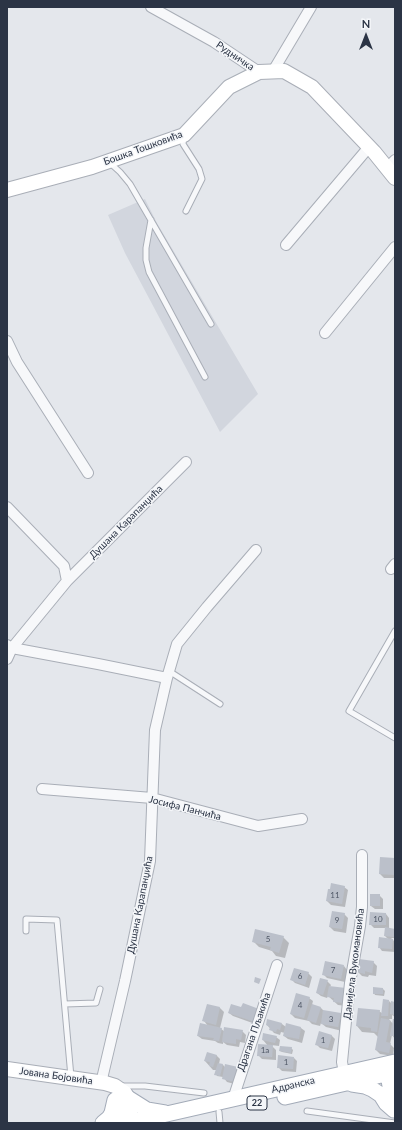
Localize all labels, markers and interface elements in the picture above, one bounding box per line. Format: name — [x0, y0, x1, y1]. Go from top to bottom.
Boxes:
north arrow — [346, 16, 386, 56]
text: N — [362, 17, 370, 30]
street label: Рудничка — [214, 39, 256, 73]
street label: Бошка Тошковића — [102, 128, 184, 168]
street label: Душана Карапанџића — [87, 483, 165, 561]
street label: Јосифа Панчића — [148, 793, 222, 823]
street label: Душана Карапанџића — [125, 855, 155, 955]
house number: 11 — [330, 890, 340, 900]
street label: Данијела Вукомановића — [341, 908, 367, 1020]
house number: 10 — [373, 914, 383, 924]
house number: 9 — [335, 915, 339, 925]
house number: 5 — [266, 934, 270, 944]
house number: 7 — [331, 965, 335, 975]
house number: 6 — [298, 971, 302, 981]
street label: Драгана Пљакића — [235, 991, 273, 1073]
house number: 4 — [298, 1000, 302, 1010]
house number: 3 — [329, 1014, 333, 1024]
house number: 1 — [321, 1035, 325, 1045]
house number: 1a — [261, 1045, 269, 1055]
house number: 1 — [284, 1057, 288, 1067]
street label: Јована Бојовића — [19, 1065, 93, 1087]
street label: Адранска — [270, 1074, 316, 1096]
road number: 22 — [247, 1096, 267, 1110]

